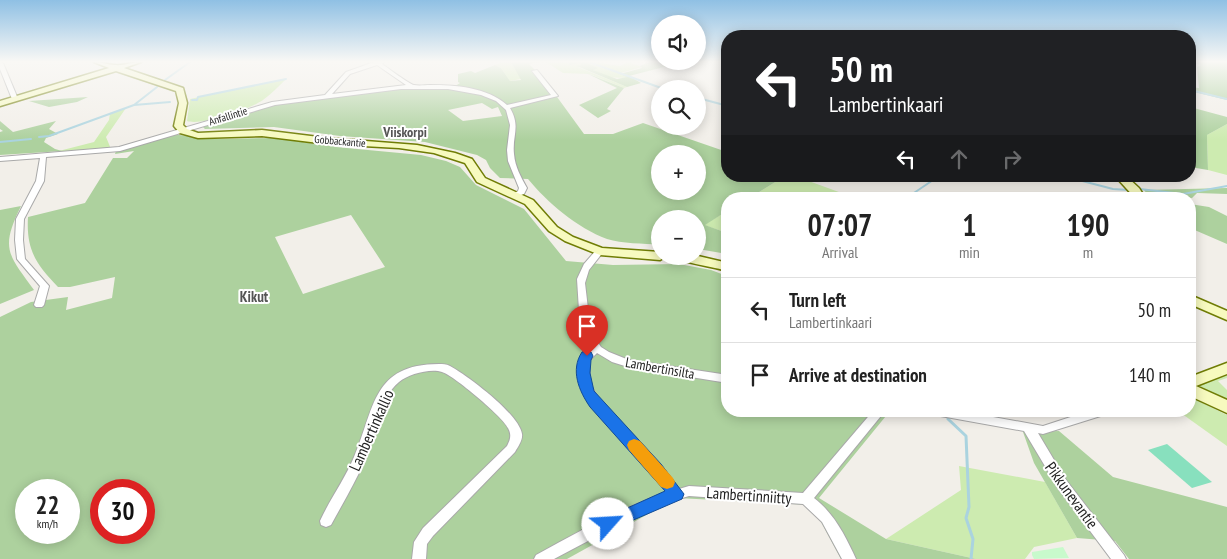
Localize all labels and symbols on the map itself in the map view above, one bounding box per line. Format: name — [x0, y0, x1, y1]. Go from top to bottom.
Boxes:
street label: Anfallintie — [207, 103, 249, 128]
district label: Viiskorpi — [382, 123, 427, 141]
street label: Gobbackantie — [314, 132, 367, 150]
district label: Kikut — [240, 287, 269, 306]
pin — [566, 305, 608, 356]
street label: Lambertinsilta — [624, 353, 696, 383]
street label: Lambertinkallio — [344, 386, 398, 474]
street label: Pikkunevantie — [1041, 458, 1103, 532]
speed limit sign: 30 — [90, 479, 155, 544]
street label: Lambertinniitty — [706, 482, 792, 508]
position arrow — [581, 497, 633, 549]

